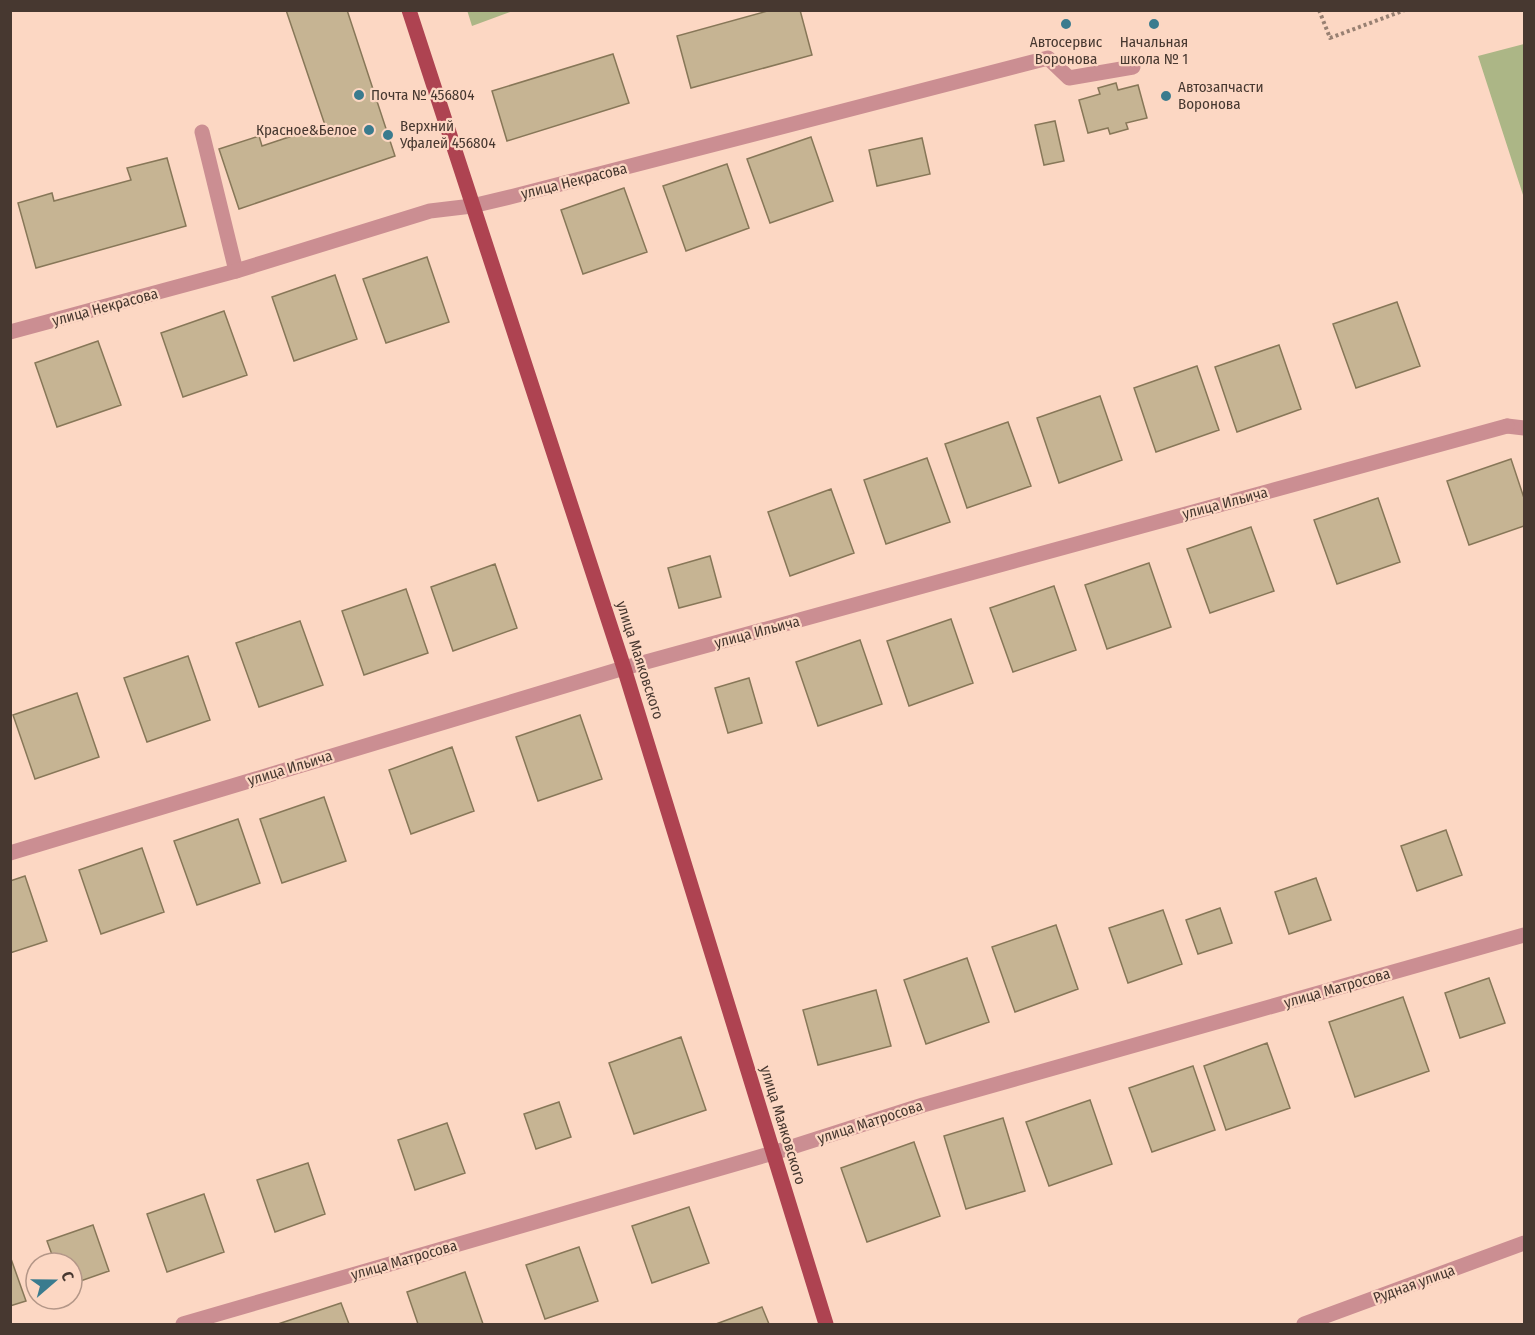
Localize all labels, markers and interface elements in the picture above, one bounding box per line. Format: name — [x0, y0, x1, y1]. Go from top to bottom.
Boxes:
marker: Автосервис Воронова — [1059, 17, 1073, 31]
marker: Начальная школа № 1 — [1147, 17, 1161, 31]
place label: Автосервис Воронова — [1030, 33, 1103, 68]
place label: Начальная школа № 1 — [1120, 33, 1188, 68]
place label: Автозапчасти Воронова — [1178, 78, 1264, 113]
place label: Почта № 456804 — [371, 86, 474, 104]
marker: Почта № 456804 — [352, 88, 366, 102]
marker: Автозапчасти Воронова — [1159, 89, 1173, 103]
place label: Верхний Уфалей 456804 — [399, 117, 496, 152]
place label: Красное&Белое — [256, 121, 357, 139]
marker: Красное&Белое — [362, 123, 376, 137]
marker: Верхний Уфалей 456804 — [381, 128, 395, 142]
street label: улица Некрасова — [519, 159, 629, 203]
street label: улица Некрасова — [50, 284, 160, 330]
street label: улица Ильича — [1180, 483, 1270, 523]
street label: улица Маяковского — [612, 599, 668, 722]
street label: улица Ильича — [712, 612, 802, 652]
street label: улица Ильича — [245, 747, 335, 789]
street label: улица Матросова — [1282, 964, 1392, 1012]
street label: улица Маяковского — [756, 1063, 810, 1187]
street label: улица Матросова — [815, 1097, 925, 1147]
street label: улица Матросова — [349, 1236, 459, 1284]
north arrow — [24, 1251, 84, 1311]
street label: Рудная улица — [1371, 1261, 1457, 1307]
text: С — [57, 1269, 78, 1284]

